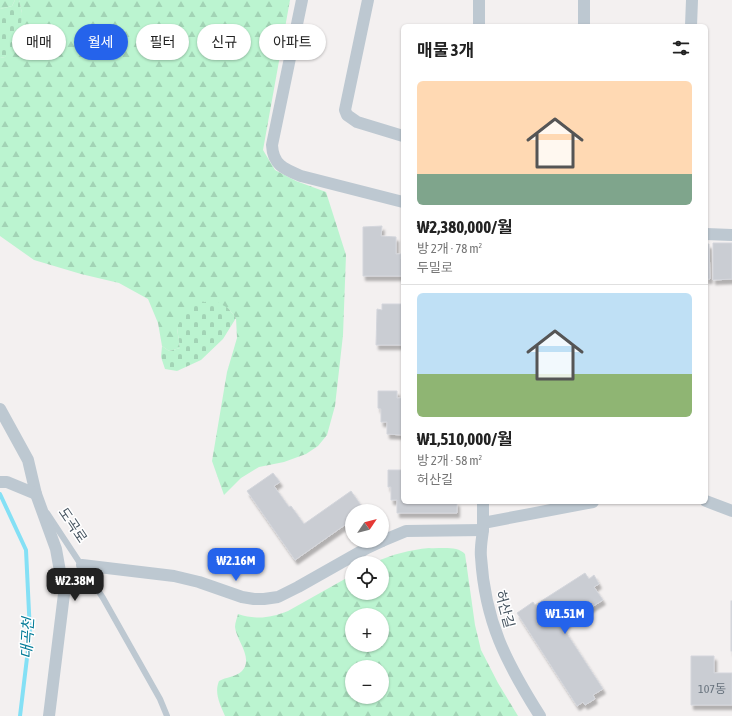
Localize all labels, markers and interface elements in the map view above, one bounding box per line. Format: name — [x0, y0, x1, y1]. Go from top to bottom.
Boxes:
chip: 매매 — [12, 24, 66, 60]
chip: 월세 — [74, 24, 128, 60]
chip: 필터 — [136, 24, 189, 60]
chip: 신규 — [197, 24, 251, 60]
chip: 아파트 — [259, 24, 326, 60]
icon: filters — [670, 37, 692, 59]
text: 매물 3개 — [417, 40, 474, 60]
icon: home — [519, 107, 591, 179]
text: ₩2,380,000/월 — [417, 217, 513, 237]
text: 방 2개 · 78 m² — [417, 241, 482, 256]
text: 두밀로 — [417, 260, 453, 275]
icon: home — [519, 319, 591, 391]
text: ₩1,510,000/월 — [417, 429, 513, 449]
text: 방 2개 · 58 m² — [417, 453, 482, 468]
text: 허산길 — [417, 472, 453, 487]
north arrow — [345, 504, 389, 548]
map controls — [345, 504, 389, 704]
street label: 도곡로 — [56, 505, 91, 546]
pin: ₩2.16M — [203, 548, 269, 582]
text: ₩2.16M — [217, 553, 255, 568]
button: locate — [345, 556, 389, 600]
pin: ₩2.38M — [42, 568, 108, 602]
text: ₩2.38M — [56, 573, 94, 588]
street label: 허산길 — [492, 588, 518, 630]
pin: ₩1.51M — [532, 601, 598, 635]
text: ₩1.51M — [546, 606, 584, 621]
button: + — [345, 608, 389, 652]
water label: 대곡천 — [17, 615, 37, 659]
button: − — [345, 660, 389, 704]
house number: 107동 — [698, 682, 726, 696]

